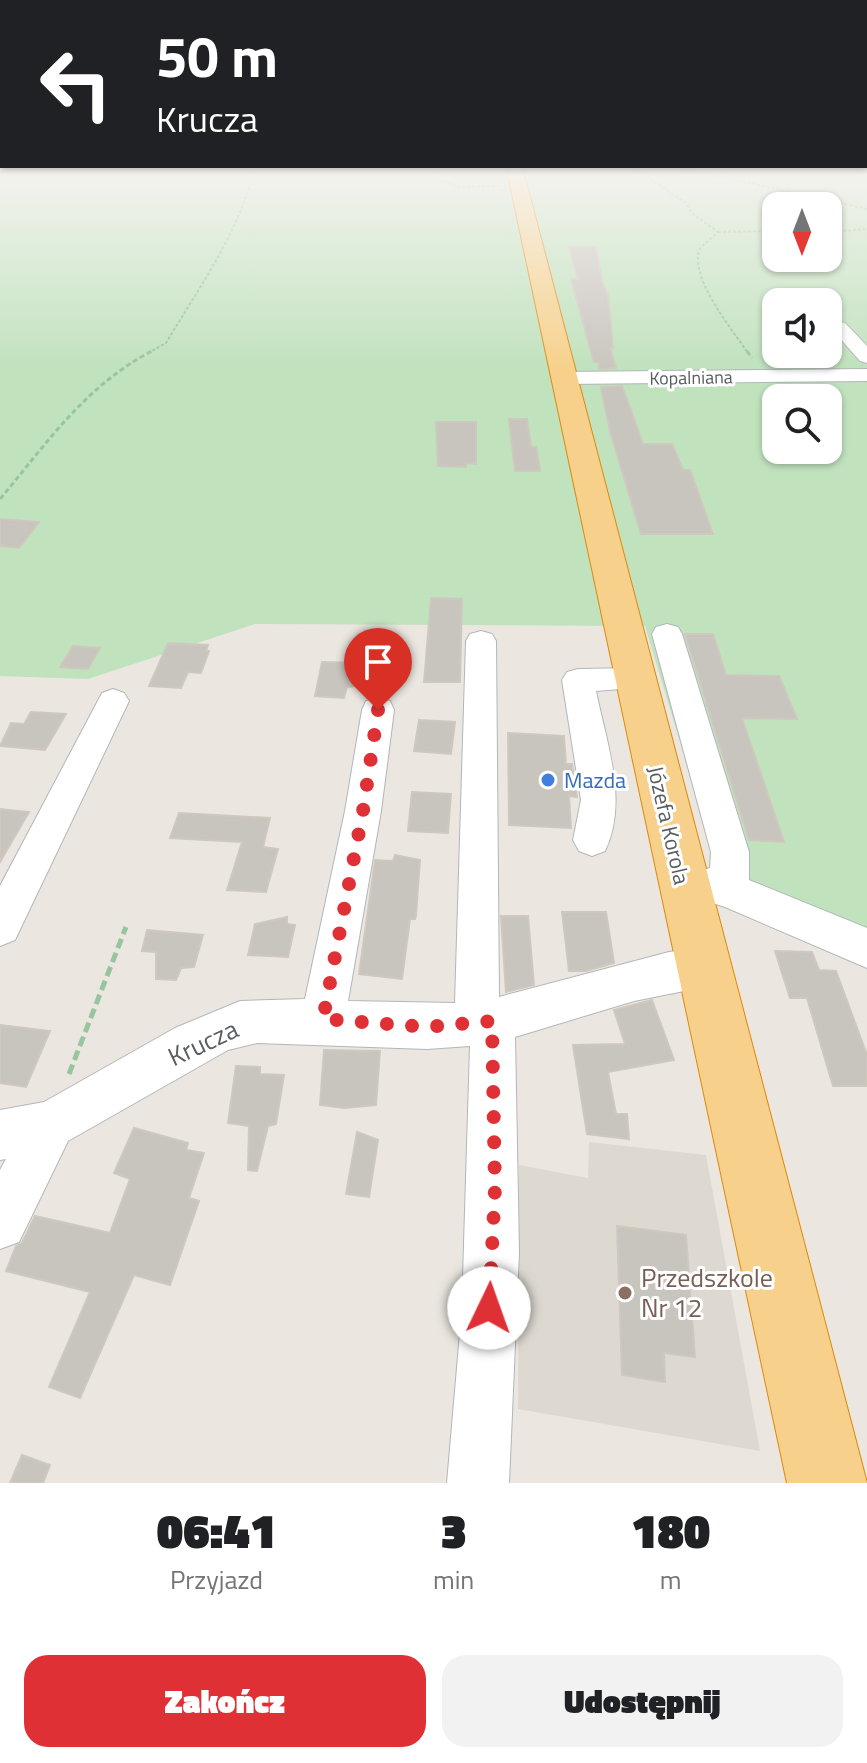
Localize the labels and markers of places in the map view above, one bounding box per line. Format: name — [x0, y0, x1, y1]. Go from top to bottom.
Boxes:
pin — [344, 628, 412, 710]
place label: Mazda — [564, 763, 626, 797]
marker: Mazda — [539, 771, 557, 789]
place label: Przedszkole Nr 12 — [641, 1258, 773, 1327]
marker: Przedszkole Nr 12 — [616, 1284, 634, 1302]

